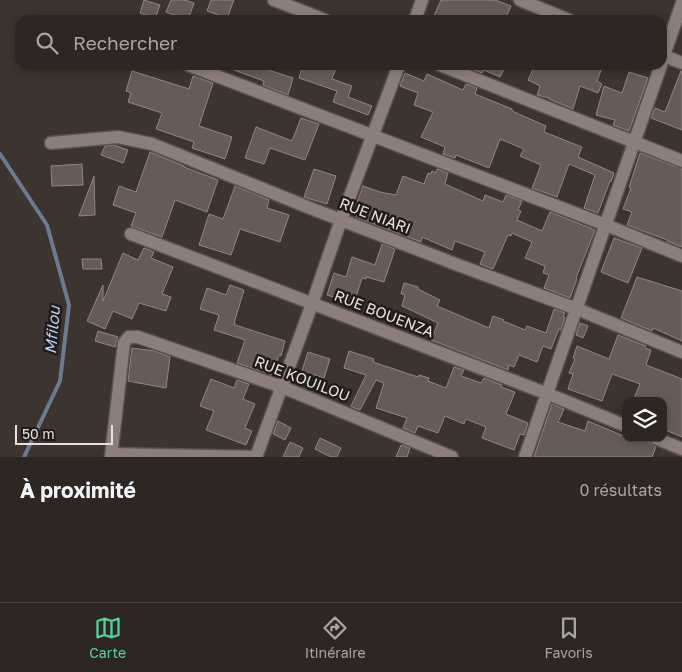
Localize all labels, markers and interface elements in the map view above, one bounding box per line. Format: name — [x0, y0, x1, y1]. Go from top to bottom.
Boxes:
search box — [15, 15, 667, 70]
icon: search — [33, 29, 61, 57]
text: Rechercher — [73, 31, 178, 54]
street label: RUE NIARI — [337, 193, 414, 237]
street label: RUE BOUENZA — [332, 286, 437, 340]
water label: Mfilou — [40, 304, 64, 355]
street label: RUE KOUILOU — [252, 352, 353, 405]
map controls — [622, 397, 667, 442]
button: layers — [622, 397, 667, 442]
scale bar — [15, 422, 112, 445]
text: 50 m — [22, 425, 55, 442]
text: À proximité — [20, 477, 136, 503]
text: 0 résultats — [580, 480, 662, 500]
tab: Carte — [89, 614, 126, 661]
tab: Itinéraire — [305, 614, 366, 661]
tab: Favoris — [544, 614, 593, 661]

